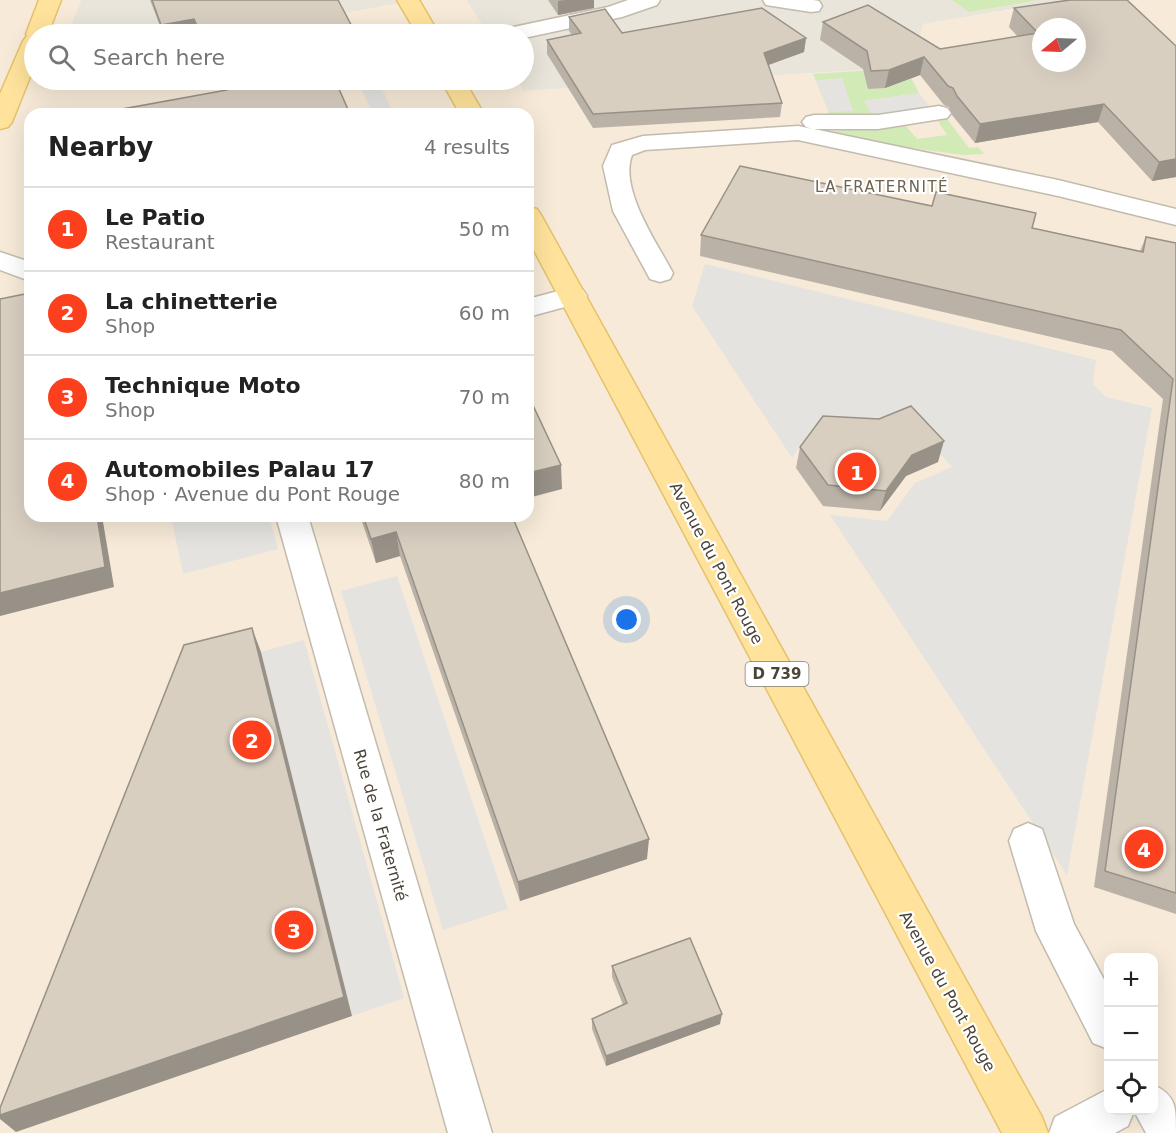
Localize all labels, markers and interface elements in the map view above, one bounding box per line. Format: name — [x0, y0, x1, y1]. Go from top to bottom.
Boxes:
north arrow — [1032, 18, 1086, 72]
search box — [24, 24, 534, 90]
icon: search — [45, 41, 78, 74]
text: Search here — [93, 45, 225, 70]
text: Nearby — [48, 132, 153, 162]
text: 4 results — [424, 135, 510, 159]
district label: LA FRATERNITÉ — [815, 177, 949, 196]
text: Le Patio — [105, 205, 205, 230]
text: 1 — [61, 217, 74, 241]
text: 50 m — [459, 217, 510, 241]
text: Restaurant — [105, 230, 215, 254]
text: La chinetterie — [105, 289, 278, 314]
text: 2 — [61, 301, 74, 325]
text: 60 m — [459, 301, 510, 325]
text: Shop — [105, 314, 155, 338]
text: Technique Moto — [105, 373, 301, 398]
text: 3 — [61, 385, 74, 409]
text: 70 m — [459, 385, 510, 409]
text: Shop — [105, 398, 155, 422]
pin: 1 — [838, 450, 876, 494]
text: Automobiles Palau 17 — [105, 457, 375, 482]
text: 4 — [61, 469, 74, 493]
text: 80 m — [459, 469, 510, 493]
street label: Avenue du Pont Rouge — [666, 479, 767, 647]
text: Shop · Avenue du Pont Rouge — [105, 482, 400, 506]
your location — [612, 605, 641, 634]
road number: D 739 — [746, 662, 808, 686]
pin: 2 — [232, 718, 272, 762]
street label: Rue de la Fraternité — [350, 747, 411, 903]
pin: 4 — [1124, 826, 1164, 872]
pin: 3 — [274, 908, 314, 952]
street label: Avenue du Pont Rouge — [895, 908, 1000, 1075]
map controls — [1104, 953, 1158, 1115]
button: + — [1104, 953, 1158, 1007]
button: − — [1104, 1007, 1158, 1061]
button: locate — [1104, 1061, 1158, 1115]

